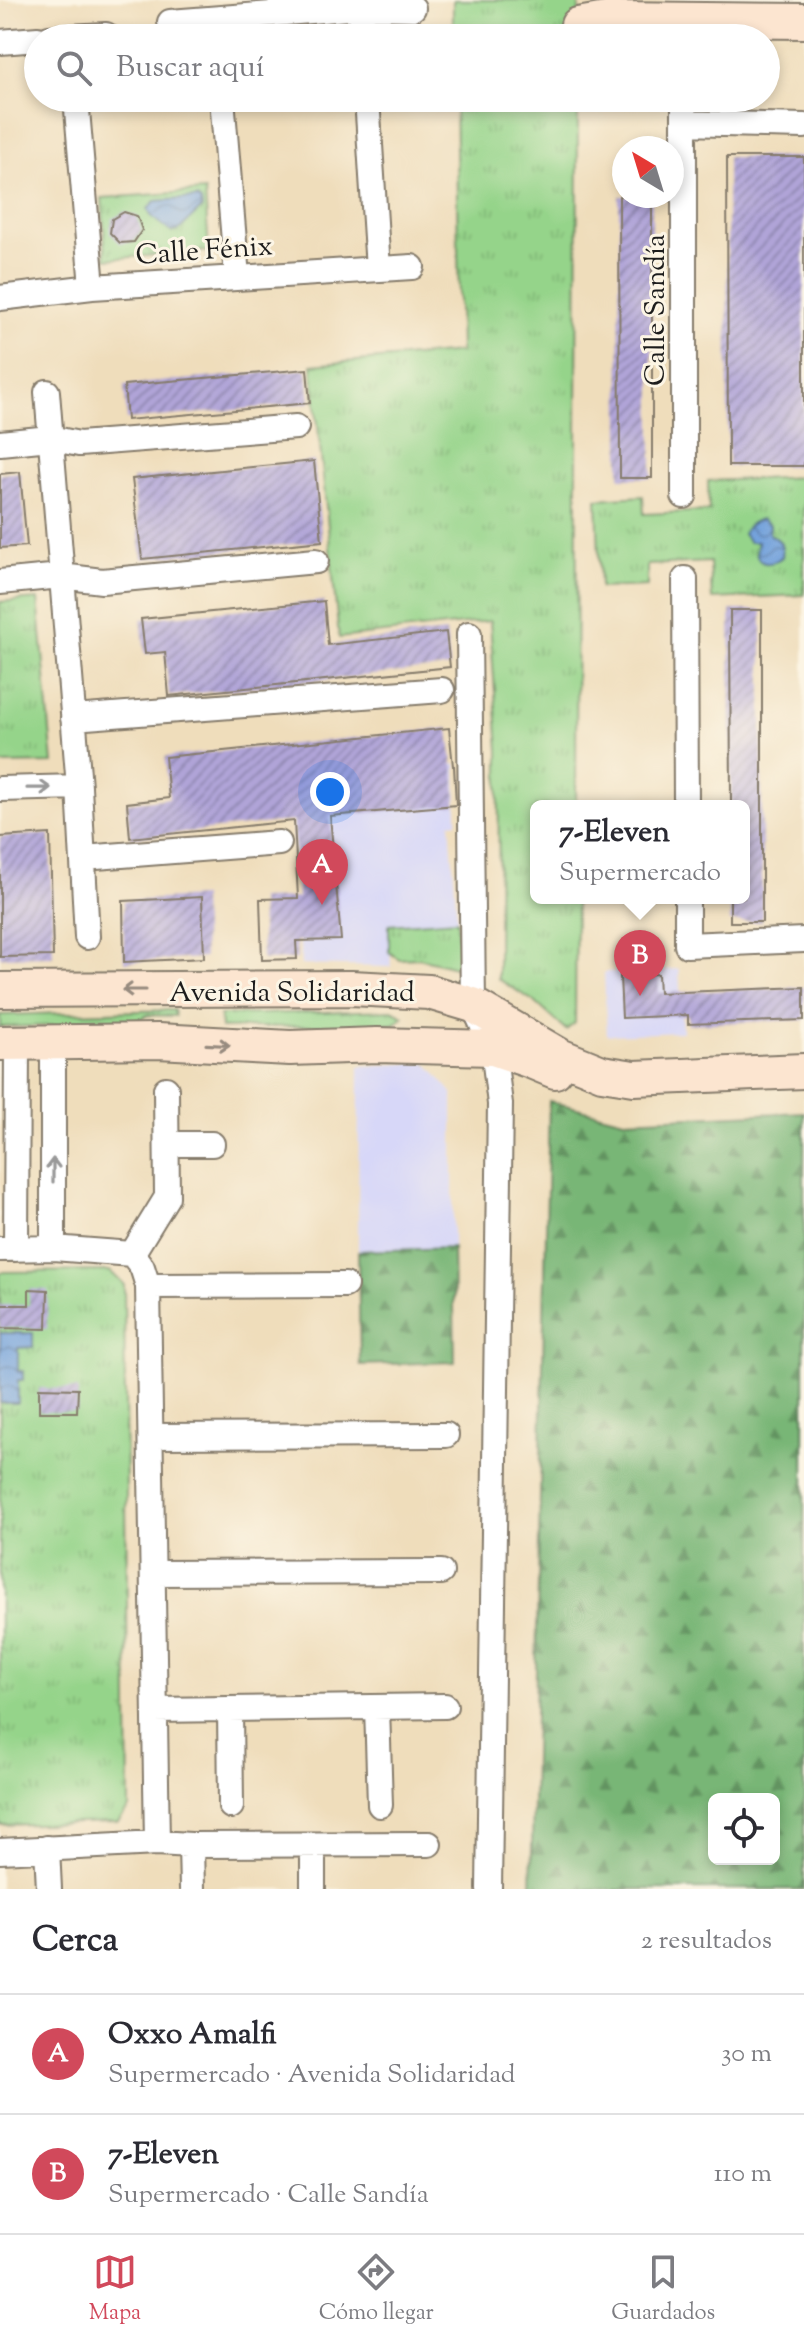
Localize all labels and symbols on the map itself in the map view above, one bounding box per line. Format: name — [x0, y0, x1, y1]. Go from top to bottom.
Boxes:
north arrow — [612, 136, 684, 208]
street label: Calle Fénix — [134, 227, 274, 277]
street label: Calle Sandía — [637, 234, 677, 386]
your location — [310, 772, 350, 812]
one-way arrow — [25, 781, 52, 796]
pin: A — [296, 839, 348, 905]
pin: B — [614, 930, 666, 996]
street label: Avenida Solidaridad — [169, 974, 415, 1014]
one-way arrow — [121, 982, 148, 998]
one-way arrow — [204, 1037, 231, 1052]
one-way arrow — [45, 1157, 61, 1184]

